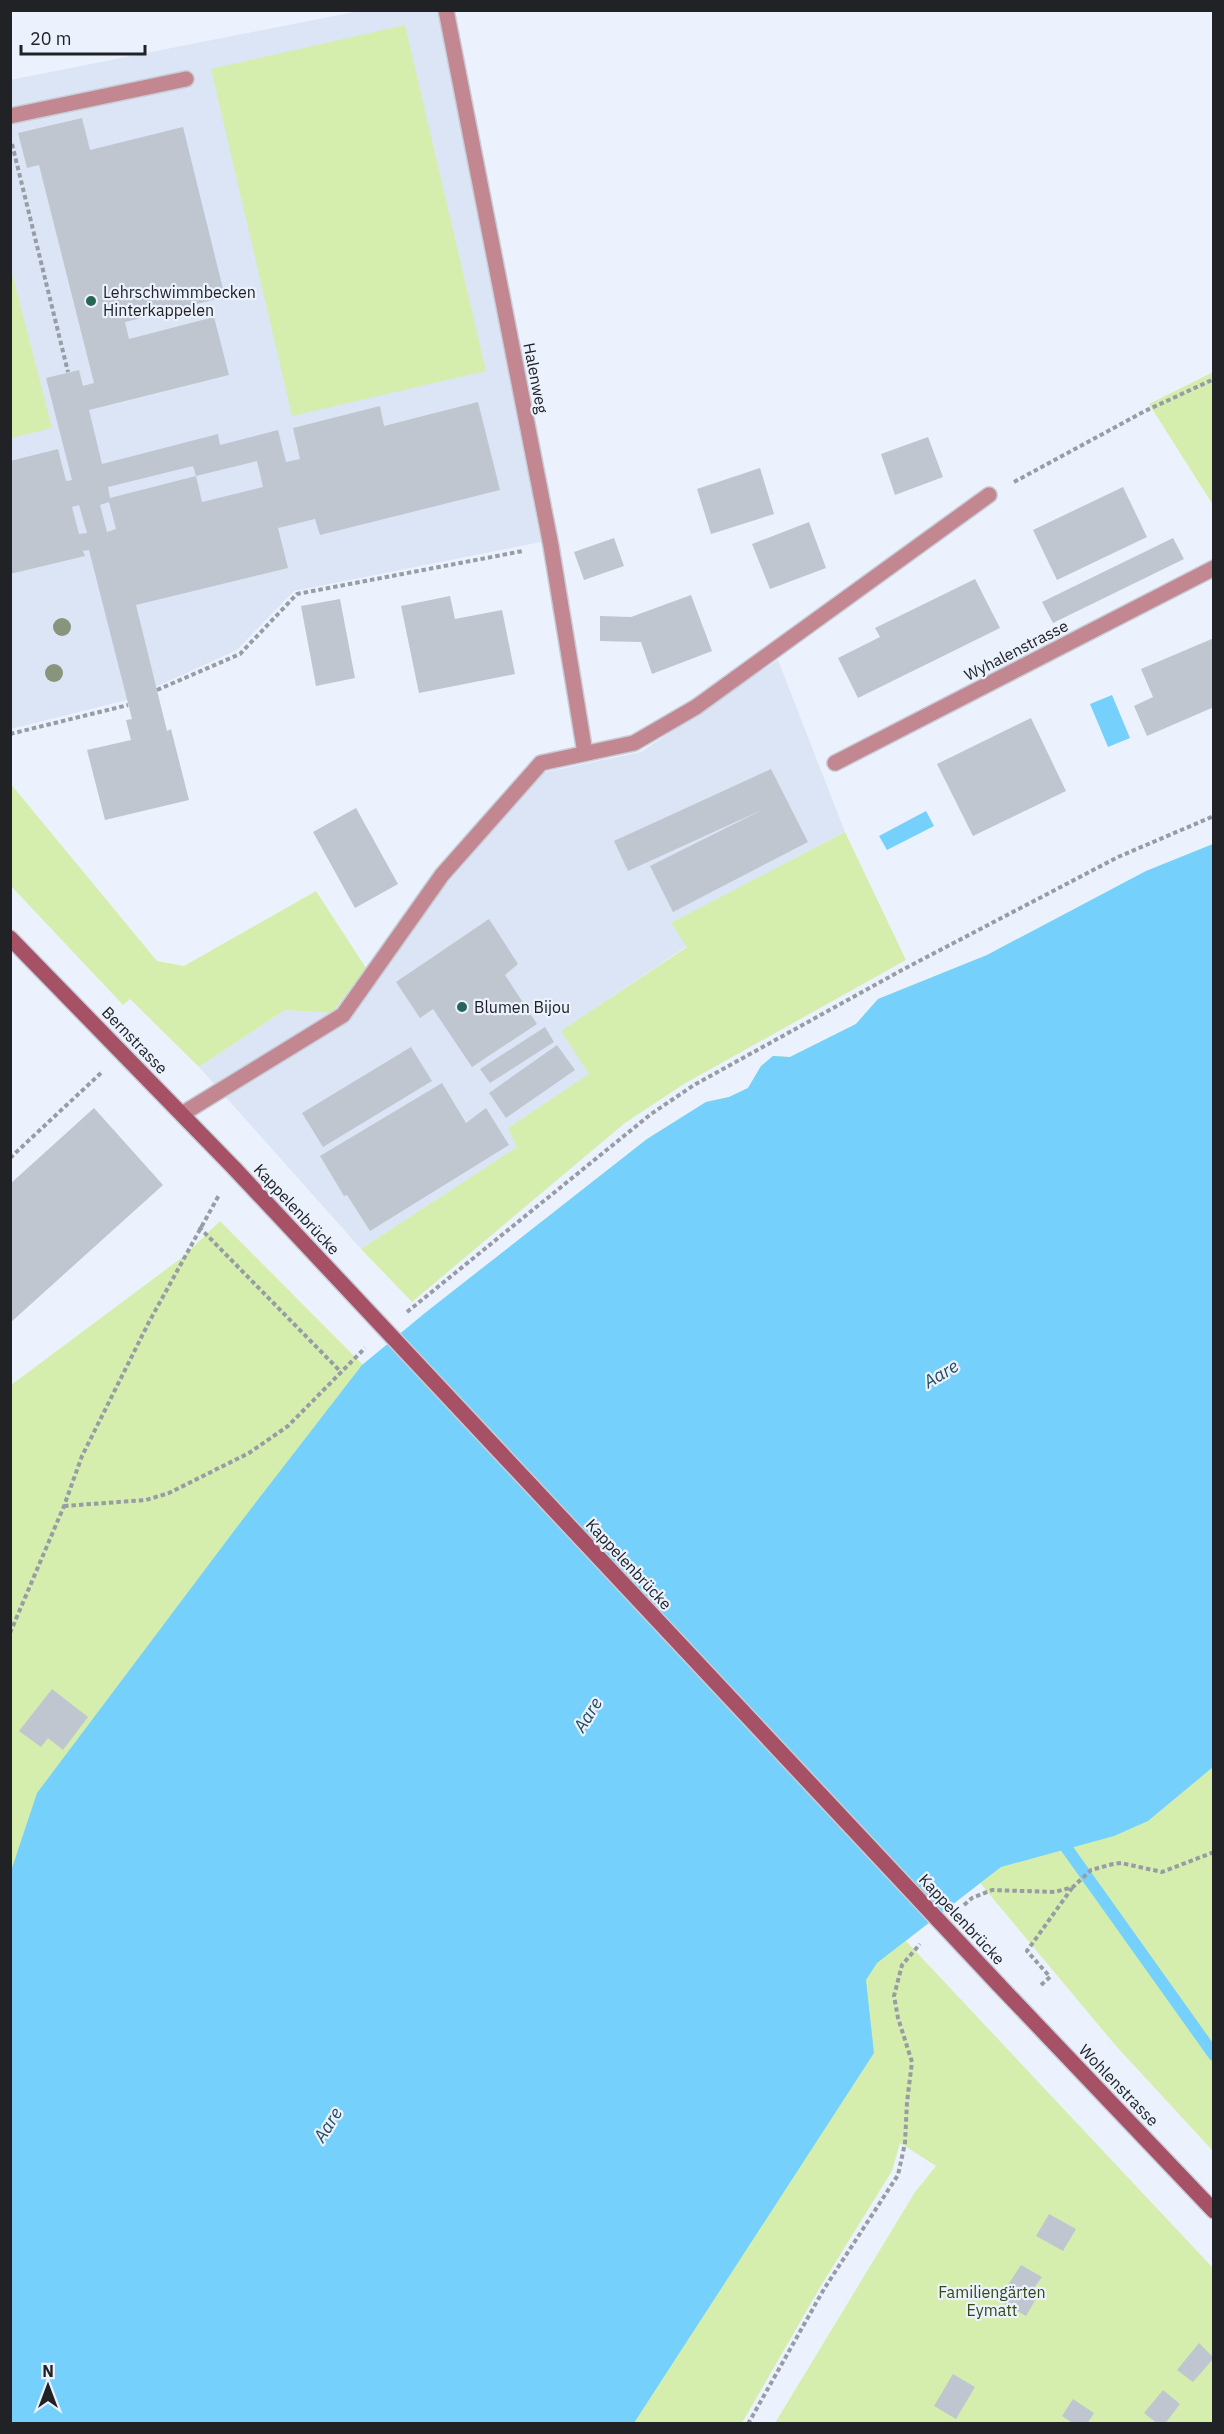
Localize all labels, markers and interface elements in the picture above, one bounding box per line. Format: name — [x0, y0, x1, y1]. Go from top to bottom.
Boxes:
scale bar — [21, 18, 146, 56]
text: 20 m — [30, 27, 72, 50]
place label: Lehrschwimmbecken Hinterkappelen — [103, 282, 256, 320]
marker: Lehrschwimmbecken Hinterkappelen — [84, 294, 98, 308]
street label: Halenweg — [519, 341, 553, 416]
street label: Wyhalenstrasse — [961, 615, 1072, 685]
place label: Blumen Bijou — [474, 997, 570, 1017]
marker: Blumen Bijou — [455, 1000, 469, 1014]
street label: Bernstrasse — [98, 1002, 172, 1078]
street label: Kappelenbrücke — [250, 1159, 344, 1259]
water label: Aare — [918, 1354, 963, 1393]
street label: Kappelenbrücke — [582, 1514, 676, 1614]
water label: Aare — [567, 1693, 607, 1737]
street label: Kappelenbrücke — [915, 1869, 1009, 1969]
street label: Wohlenstrasse — [1075, 2040, 1163, 2130]
water label: Aare — [307, 2103, 347, 2147]
park label: Familiengärten Eymatt — [938, 2282, 1046, 2320]
north arrow — [18, 2356, 78, 2416]
text: N — [42, 2361, 54, 2381]

